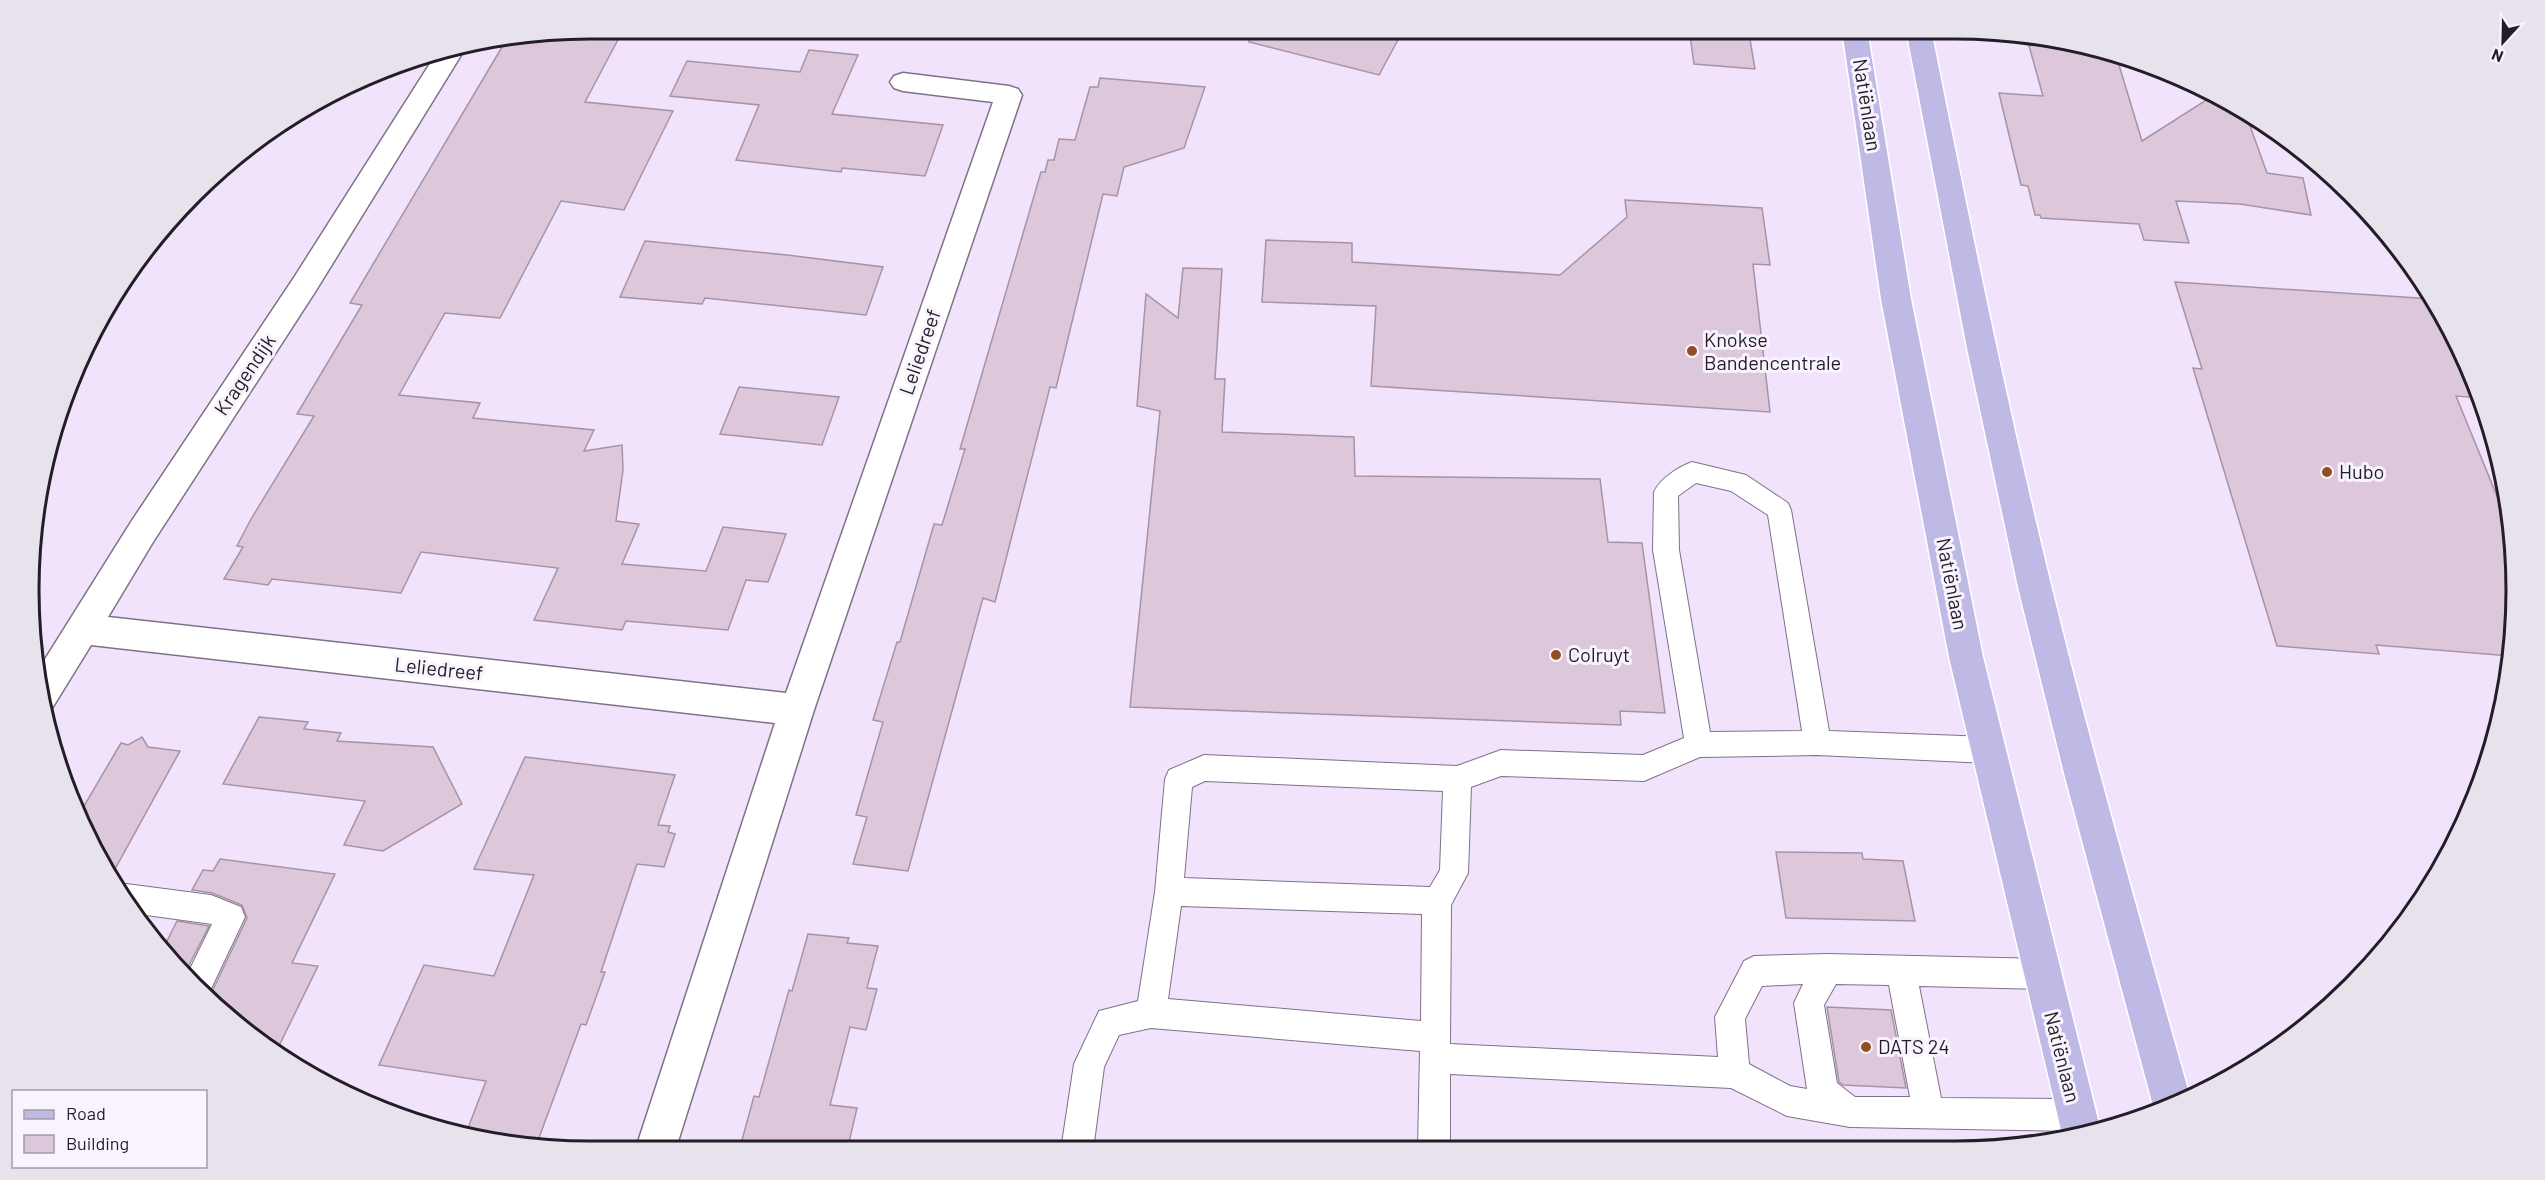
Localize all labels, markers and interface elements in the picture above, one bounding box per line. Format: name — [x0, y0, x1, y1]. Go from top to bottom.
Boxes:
north arrow — [2473, 12, 2533, 72]
text: N — [2489, 46, 2506, 67]
street label: Natiënlaan — [1849, 57, 1887, 153]
street label: Leliedreef — [893, 306, 945, 398]
place label: Knokse Bandencentrale — [1704, 327, 1841, 374]
street label: Kragendijk — [208, 329, 280, 420]
marker: Knokse Bandencentrale — [1685, 344, 1699, 358]
place label: Hubo — [2339, 459, 2384, 483]
marker: Hubo — [2320, 465, 2334, 479]
street label: Natiënlaan — [1932, 536, 1974, 632]
place label: Colruyt — [1568, 642, 1630, 666]
marker: Colruyt — [1549, 648, 1563, 662]
street label: Leliedreef — [394, 651, 485, 685]
street label: Natiënlaan — [2040, 1009, 2086, 1105]
place label: DATS 24 — [1878, 1034, 1950, 1058]
marker: DATS 24 — [1859, 1040, 1873, 1054]
legend — [12, 1090, 207, 1168]
text: Road — [66, 1102, 106, 1124]
text: Building — [66, 1132, 129, 1154]

